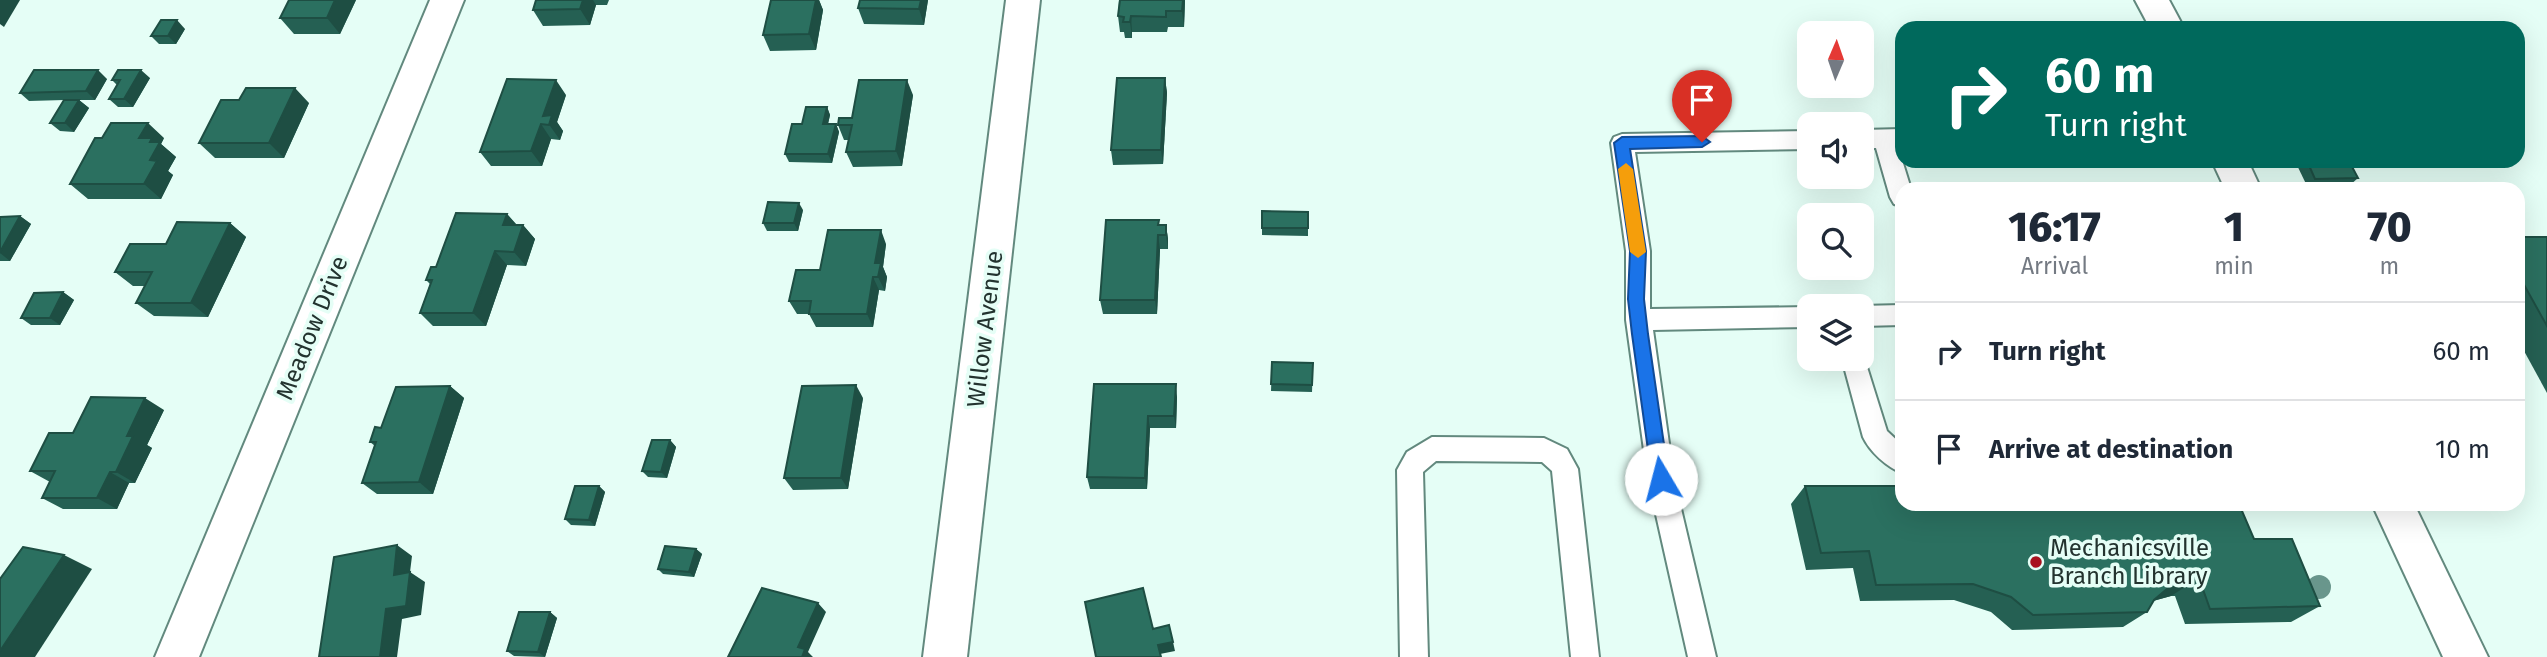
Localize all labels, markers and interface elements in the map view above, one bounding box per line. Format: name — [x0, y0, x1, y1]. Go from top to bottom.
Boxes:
north arrow — [1797, 21, 1874, 98]
map controls — [1797, 21, 1874, 371]
text: 60 m — [2045, 46, 2154, 105]
icon: right — [1930, 49, 2021, 140]
pin — [1672, 70, 1732, 142]
icon: arrive — [1683, 81, 1721, 119]
text: Turn right — [2045, 106, 2187, 144]
button: sound — [1797, 112, 1874, 189]
text: 16:17 — [2008, 202, 2101, 252]
text: 1 — [2224, 202, 2244, 252]
text: 70 — [2367, 202, 2412, 252]
button: search — [1797, 203, 1874, 280]
street label: Willow Avenue — [961, 249, 1009, 409]
street label: Meadow Drive — [270, 252, 354, 404]
text: Arrival — [2021, 252, 2088, 280]
text: min — [2214, 252, 2254, 280]
text: m — [2380, 252, 2399, 280]
button: layers — [1797, 294, 1874, 371]
icon: right — [1930, 332, 1968, 370]
text: Turn right — [1989, 336, 2106, 367]
text: 60 m — [2432, 336, 2490, 367]
icon: arrive — [1930, 430, 1968, 468]
text: Arrive at destination — [1989, 434, 2233, 465]
text: 10 m — [2435, 434, 2490, 465]
position arrow — [1624, 442, 1698, 516]
place label: Mechanicsville Branch Library — [2050, 534, 2209, 590]
marker: Mechanicsville Branch Library — [2028, 554, 2044, 570]

